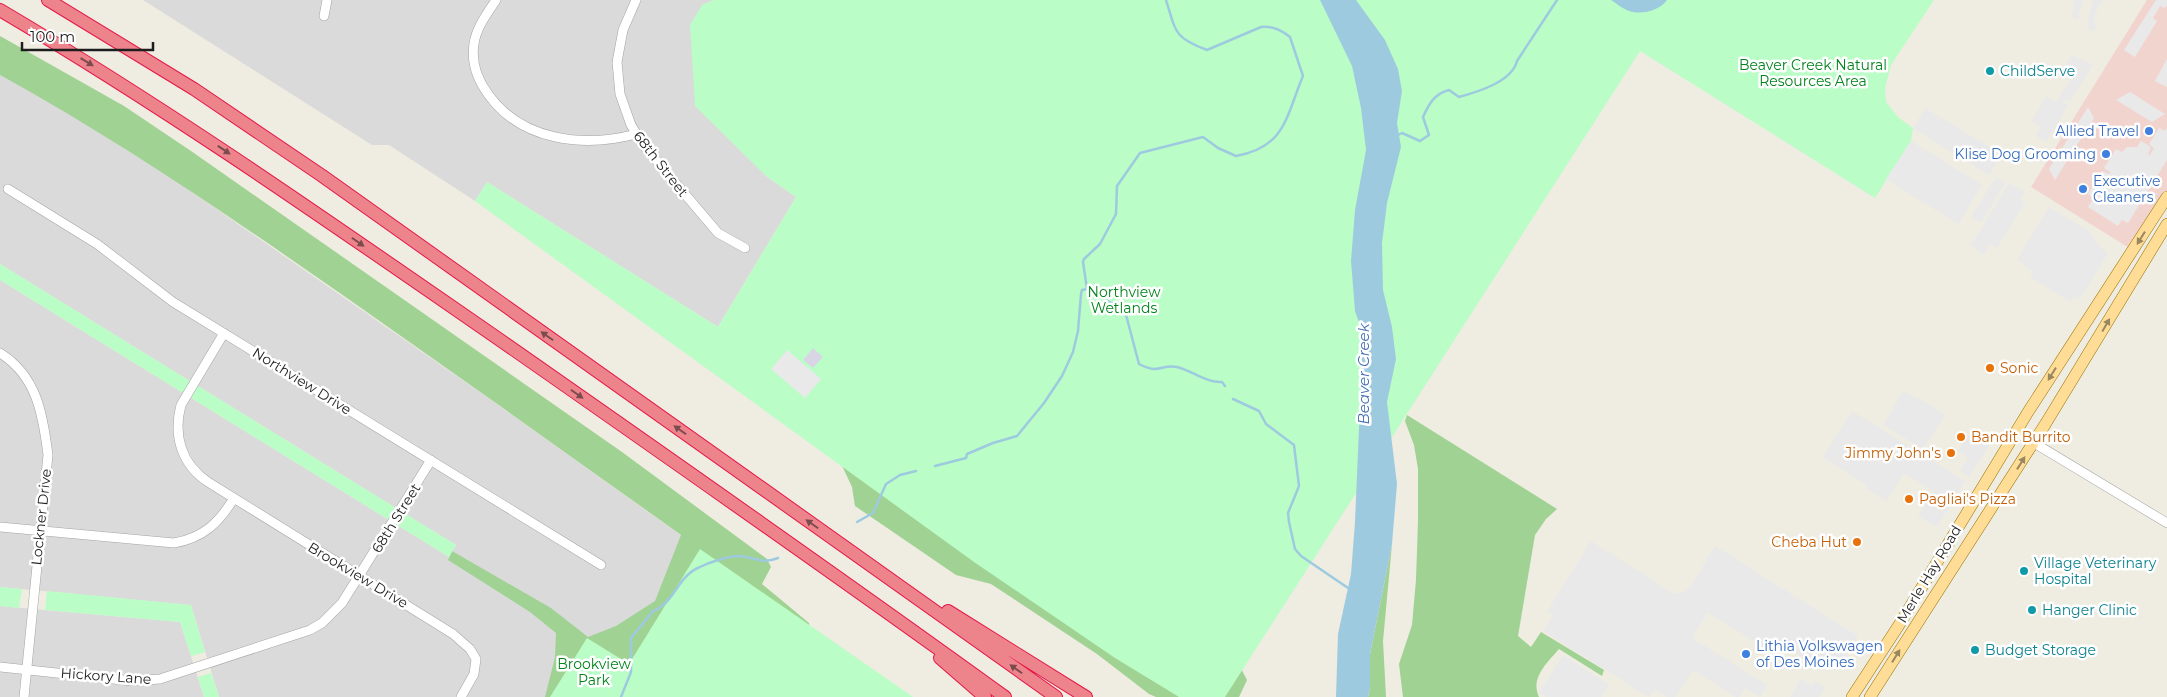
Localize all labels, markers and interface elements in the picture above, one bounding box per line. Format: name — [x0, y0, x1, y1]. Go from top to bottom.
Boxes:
scale bar — [22, 20, 154, 52]
text: 100 m — [30, 27, 75, 46]
park label: Beaver Creek Natural Resources Area — [1739, 56, 1887, 90]
one-way arrow — [80, 58, 93, 67]
place label: ChildServe — [2000, 62, 2075, 80]
marker: ChildServe — [1984, 65, 1996, 77]
place label: Allied Travel — [2055, 122, 2139, 140]
marker: Allied Travel — [2143, 125, 2155, 137]
street label: 68th Street — [630, 127, 692, 201]
one-way arrow — [217, 145, 230, 155]
place label: Klise Dog Grooming — [1954, 145, 2096, 163]
marker: Klise Dog Grooming — [2100, 148, 2112, 160]
place label: Executive Cleaners — [2093, 172, 2160, 206]
marker: Executive Cleaners — [2077, 183, 2089, 195]
one-way arrow — [2137, 231, 2146, 245]
one-way arrow — [351, 237, 365, 247]
park label: Northview Wetlands — [1088, 283, 1161, 317]
one-way arrow — [2102, 319, 2111, 332]
water label: Beaver Creek — [1354, 322, 1373, 425]
one-way arrow — [540, 331, 554, 341]
street label: Northview Drive — [249, 343, 355, 419]
place label: Sonic — [2000, 359, 2039, 377]
marker: Sonic — [1984, 362, 1996, 374]
one-way arrow — [2047, 367, 2057, 380]
one-way arrow — [571, 389, 584, 399]
one-way arrow — [673, 425, 687, 435]
place label: Bandit Burrito — [1971, 428, 2071, 446]
marker: Bandit Burrito — [1955, 431, 1967, 443]
place label: Jimmy John's — [1844, 444, 1941, 462]
marker: Jimmy John's — [1945, 447, 1957, 459]
one-way arrow — [2016, 457, 2025, 470]
street label: Lockner Drive — [27, 468, 55, 566]
street label: 68th Street — [368, 480, 425, 556]
place label: Pagliai's Pizza — [1919, 490, 2016, 508]
marker: Pagliai's Pizza — [1903, 493, 1915, 505]
one-way arrow — [805, 519, 819, 529]
street label: Merle Hay Road — [1893, 522, 1965, 626]
place label: Cheba Hut — [1771, 533, 1847, 551]
marker: Cheba Hut — [1851, 536, 1863, 548]
street label: Brookview Drive — [305, 538, 411, 612]
place label: Village Veterinary Hospital — [2034, 554, 2157, 588]
marker: Village Veterinary Hospital — [2018, 565, 2030, 577]
place label: Hanger Clinic — [2042, 601, 2137, 619]
marker: Hanger Clinic — [2026, 604, 2038, 616]
place label: Lithia Volkswagen of Des Moines — [1756, 637, 1883, 671]
place label: Budget Storage — [1985, 641, 2096, 659]
marker: Budget Storage — [1969, 644, 1981, 656]
marker: Lithia Volkswagen of Des Moines — [1740, 648, 1752, 660]
one-way arrow — [1891, 649, 1901, 662]
park label: Brookview Park — [557, 655, 631, 689]
street label: Hickory Lane — [60, 664, 152, 688]
one-way arrow — [1009, 664, 1023, 674]

